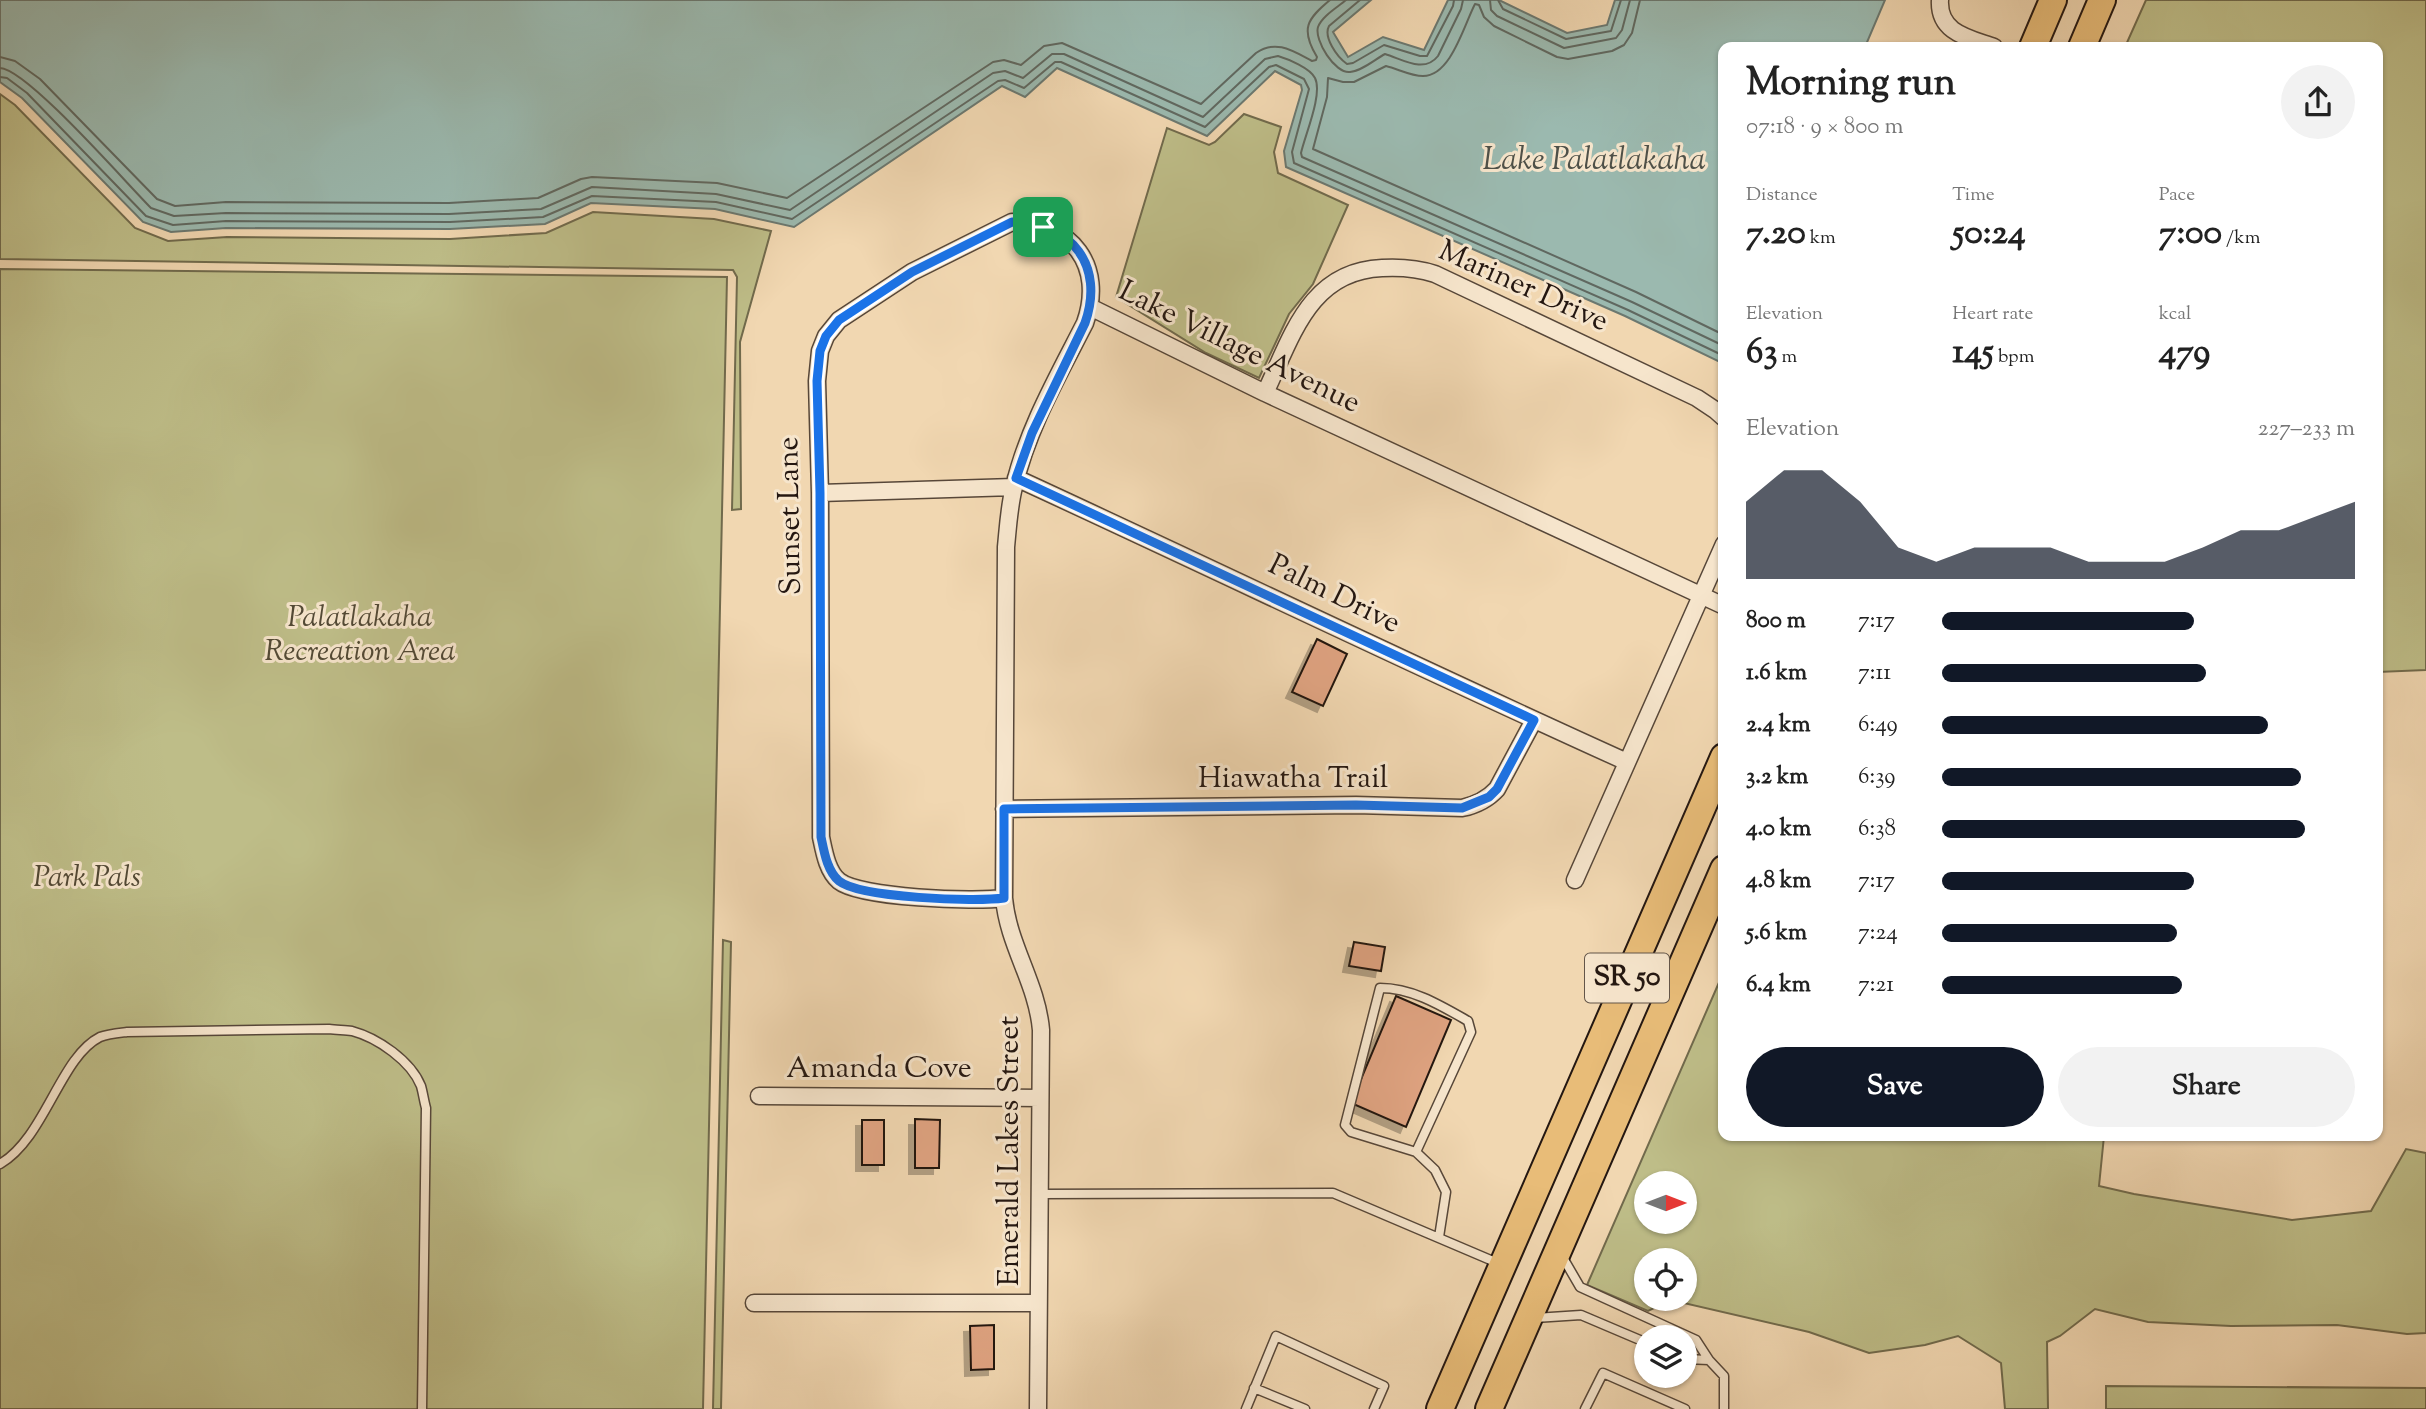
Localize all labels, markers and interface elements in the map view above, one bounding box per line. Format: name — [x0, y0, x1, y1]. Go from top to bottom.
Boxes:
text: Morning run — [1746, 58, 1956, 112]
button: share — [2281, 65, 2355, 139]
text: 07:18 · 9 × 800 m — [1746, 111, 1903, 144]
water label: Lake Palatlakaha — [1482, 138, 1706, 184]
text: Distance — [1746, 182, 1818, 209]
text: Time — [1952, 182, 1995, 209]
text: Pace — [2159, 182, 2195, 209]
pin — [1013, 197, 1073, 257]
icon: arrive — [1024, 208, 1062, 246]
text: 7.20 — [1746, 209, 1806, 260]
text: 50:24 — [1952, 209, 2026, 260]
text: 7:00 — [2159, 209, 2222, 260]
text: km — [1806, 225, 1836, 252]
text: /km — [2222, 225, 2260, 252]
street label: Mariner Drive — [1431, 230, 1615, 344]
street label: Lake Village Avenue — [1111, 271, 1367, 425]
text: Elevation — [1746, 301, 1823, 328]
text: Heart rate — [1952, 301, 2033, 328]
text: kcal — [2159, 301, 2191, 328]
text: 63 — [1746, 328, 1778, 379]
text: 145 — [1952, 328, 1994, 379]
text: 479 — [2159, 328, 2210, 379]
text: m — [1778, 344, 1797, 371]
text: bpm — [1994, 344, 2034, 371]
text: Elevation — [1746, 413, 1839, 446]
text: 227–233 m — [2258, 413, 2355, 446]
street label: Sunset Lane — [768, 436, 814, 596]
street label: Palm Drive — [1261, 545, 1407, 645]
park label: Palatlakaha Recreation Area — [264, 597, 456, 674]
text: 800 m — [1746, 605, 1806, 638]
text: 7:17 — [1858, 605, 1895, 638]
text: 1.6 km — [1746, 657, 1807, 690]
text: 7:11 — [1858, 657, 1891, 690]
text: 2.4 km — [1746, 709, 1811, 742]
text: 6:49 — [1858, 709, 1898, 742]
street label: Hiawatha Trail — [1198, 758, 1388, 801]
text: 3.2 km — [1746, 761, 1808, 794]
text: 6:39 — [1858, 761, 1895, 794]
text: 4.0 km — [1746, 813, 1811, 846]
text: 6:38 — [1858, 813, 1896, 846]
park label: Park Pals — [33, 857, 141, 900]
text: 4.8 km — [1746, 865, 1811, 898]
text: 7:17 — [1858, 865, 1895, 898]
text: 5.6 km — [1746, 917, 1807, 950]
text: 7:24 — [1858, 917, 1898, 950]
road number: SR 50 — [1585, 954, 1669, 1002]
text: 6.4 km — [1746, 969, 1811, 1002]
text: 7:21 — [1858, 969, 1894, 1002]
street label: Emerald Lakes Street — [989, 1016, 1032, 1286]
button: Save — [1746, 1047, 2044, 1127]
button: Share — [2058, 1047, 2355, 1127]
street label: Amanda Cove — [786, 1048, 972, 1091]
north arrow — [1634, 1171, 1698, 1234]
map controls — [1634, 1171, 1697, 1388]
button: locate — [1634, 1248, 1697, 1311]
button: layers — [1634, 1325, 1697, 1388]

